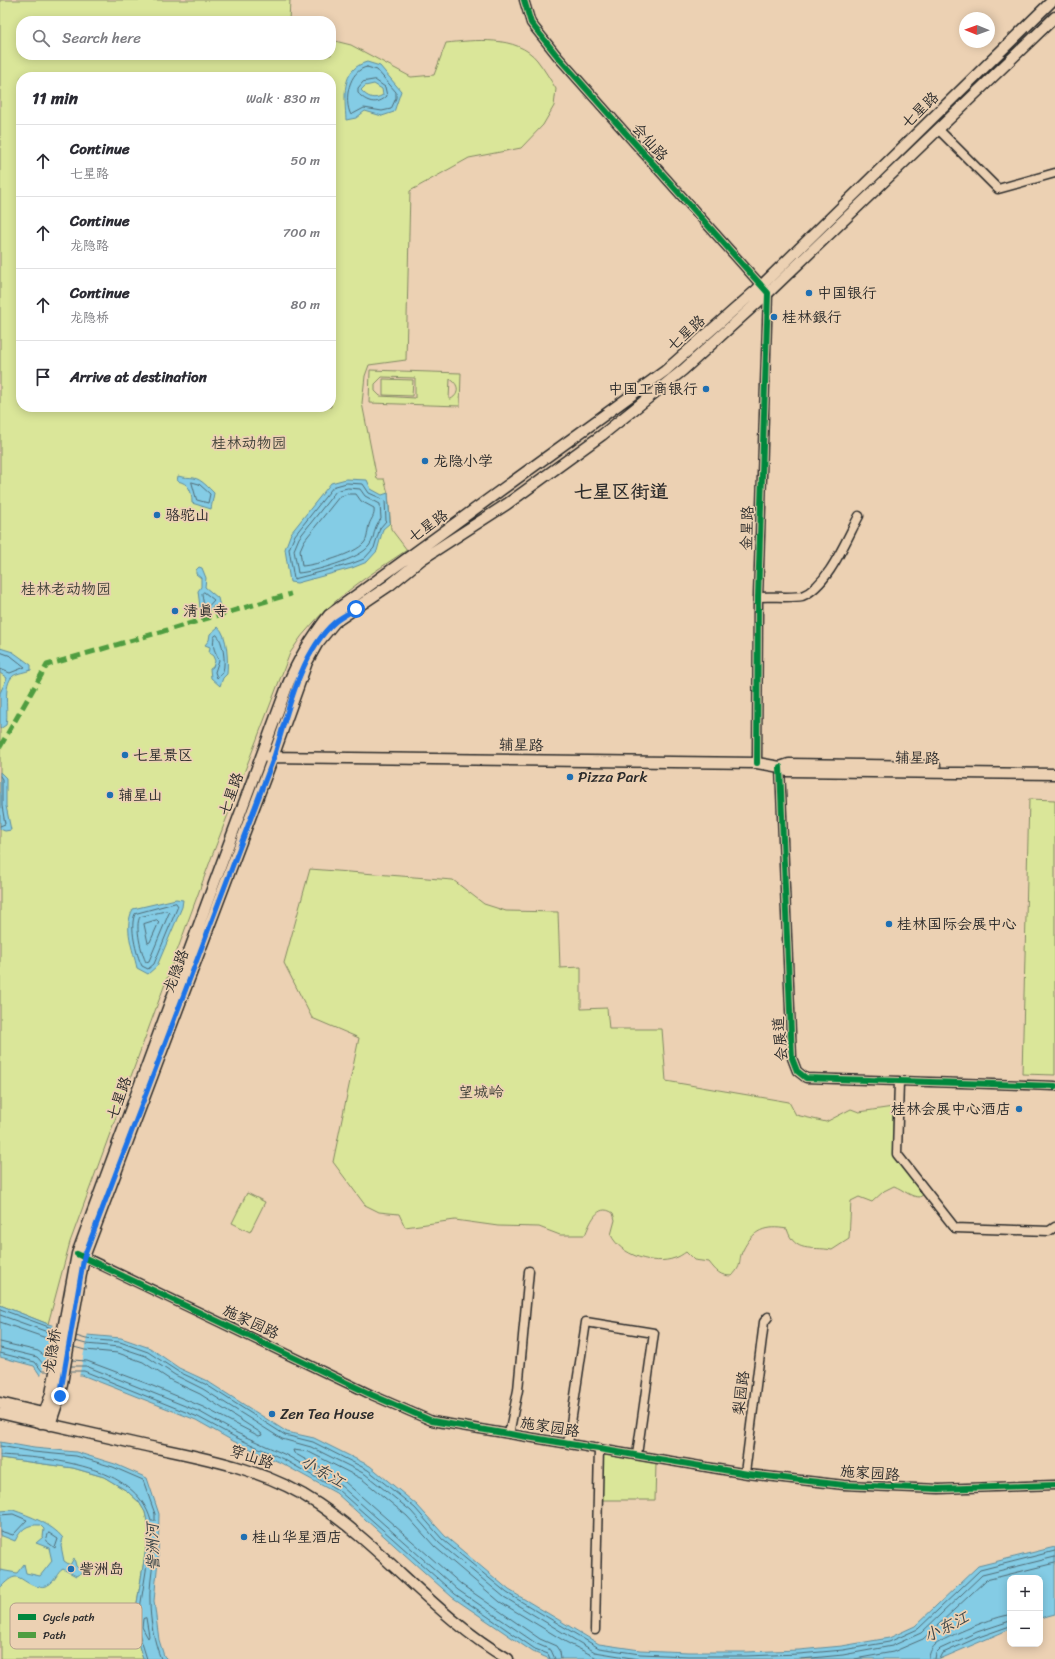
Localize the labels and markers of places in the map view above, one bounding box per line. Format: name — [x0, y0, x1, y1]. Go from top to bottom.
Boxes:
place label: 中国银行 — [817, 280, 877, 306]
marker: 中国银行 — [804, 288, 814, 298]
place label: 桂林銀行 — [782, 304, 842, 330]
marker: 桂林銀行 — [769, 312, 779, 322]
place label: 中国工商银行 — [608, 376, 698, 402]
marker: 中国工商银行 — [701, 384, 711, 394]
place label: 龙隐小学 — [433, 448, 493, 474]
marker: 龙隐小学 — [420, 456, 430, 466]
place label: 骆驼山 — [165, 502, 210, 528]
marker: 骆驼山 — [152, 510, 162, 520]
place label: 清真寺 — [183, 598, 228, 624]
marker: 清真寺 — [170, 606, 180, 616]
place label: 七星景区 — [133, 742, 193, 768]
marker: 七星景区 — [120, 750, 130, 760]
place label: Pizza Park — [578, 764, 648, 790]
marker: Pizza Park — [565, 772, 575, 782]
place label: 辅星山 — [118, 782, 163, 808]
marker: 辅星山 — [105, 790, 115, 800]
place label: 桂林国际会展中心 — [897, 911, 1017, 937]
marker: 桂林国际会展中心 — [884, 919, 894, 929]
place label: 桂林会展中心酒店 — [891, 1096, 1011, 1122]
marker: 桂林会展中心酒店 — [1014, 1104, 1024, 1114]
place label: Zen Tea House — [280, 1401, 374, 1427]
marker: Zen Tea House — [267, 1409, 277, 1419]
place label: 桂山华星酒店 — [252, 1524, 342, 1550]
marker: 桂山华星酒店 — [239, 1532, 249, 1542]
place label: 訾洲岛 — [79, 1556, 124, 1582]
marker: 訾洲岛 — [66, 1564, 76, 1574]

